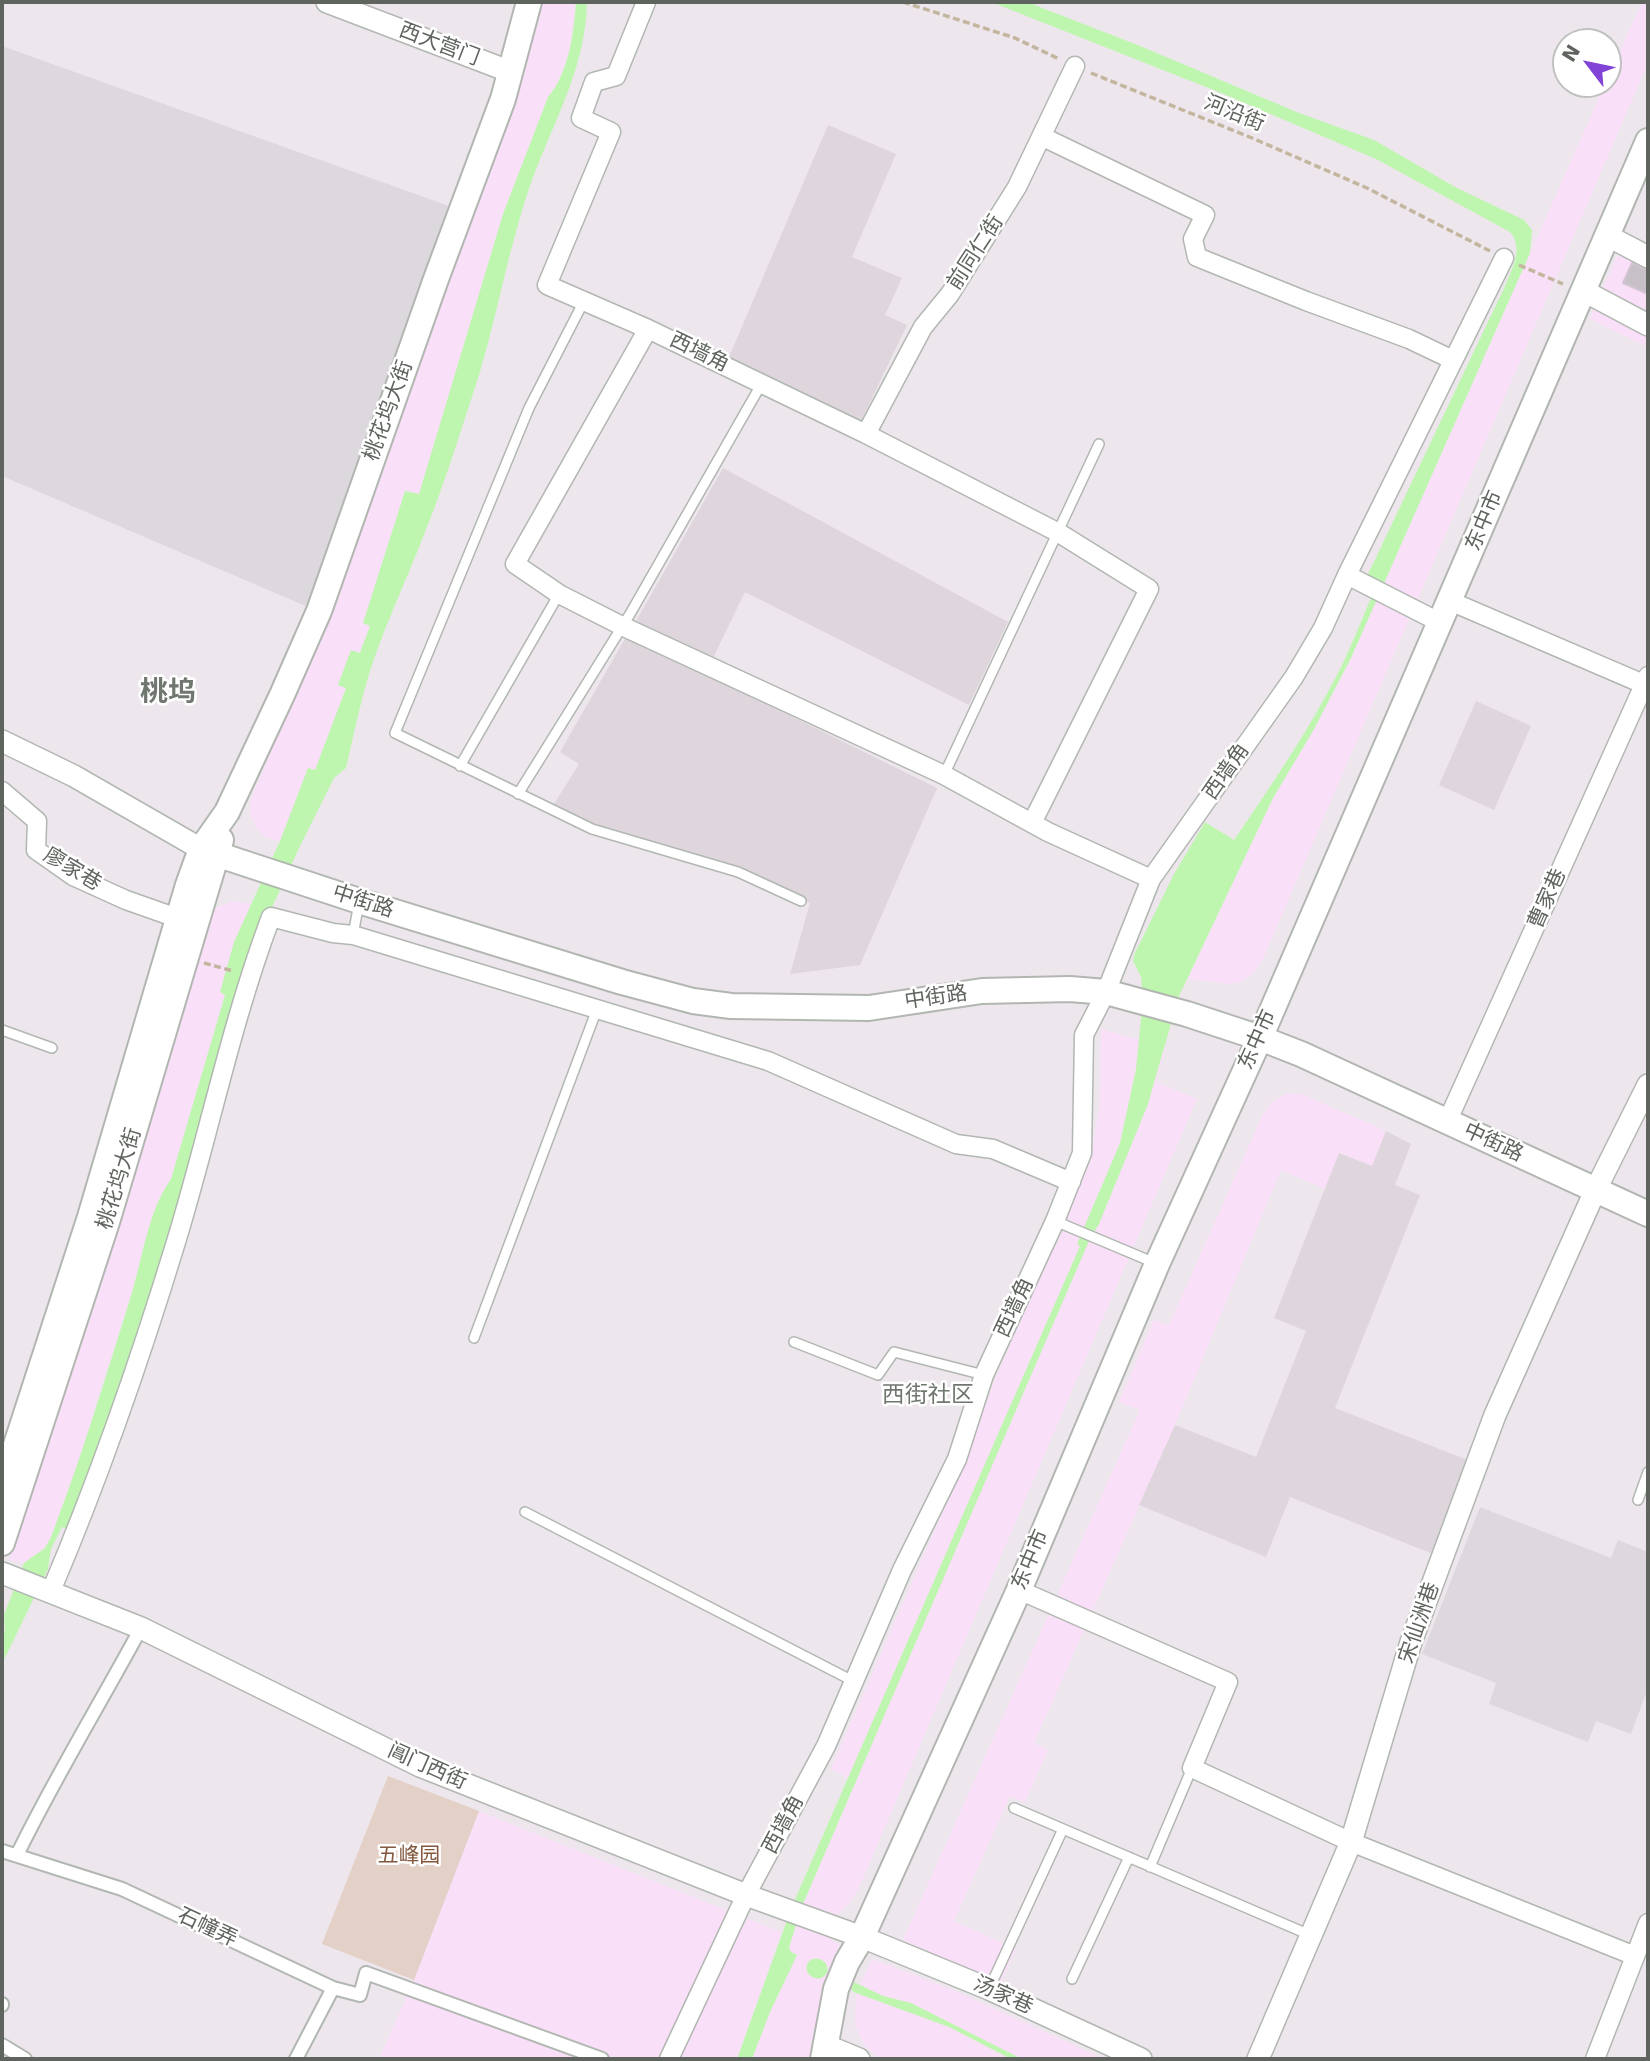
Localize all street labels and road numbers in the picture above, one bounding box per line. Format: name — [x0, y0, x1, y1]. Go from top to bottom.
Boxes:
street label: 西大营门 — [395, 18, 483, 72]
street label: 河沿街 — [1200, 91, 1268, 137]
street label: 前同仁街 — [943, 211, 1009, 295]
street label: 西墙角 — [665, 328, 733, 378]
street label: 桃花坞大街 — [359, 357, 419, 465]
street label: 东中市 — [1461, 487, 1509, 555]
street label: 西墙角 — [1199, 739, 1255, 805]
street label: 廖家巷 — [39, 843, 105, 897]
street label: 曹家巷 — [1524, 865, 1572, 933]
street label: 中街路 — [329, 880, 397, 924]
street label: 中街路 — [903, 981, 969, 1015]
street label: 东中市 — [1234, 1006, 1282, 1074]
street label: 中街路 — [1459, 1118, 1527, 1168]
street label: 桃花坞大街 — [93, 1125, 147, 1233]
street label: 西墙角 — [990, 1274, 1040, 1342]
street label: 东中市 — [1007, 1526, 1055, 1594]
street label: 宋仙洲巷 — [1394, 1579, 1446, 1667]
street label: 阊门西街 — [384, 1738, 470, 1796]
street label: 西墙角 — [758, 1791, 810, 1859]
street label: 石幢弄 — [173, 1903, 241, 1953]
street label: 汤家巷 — [969, 1972, 1037, 2020]

